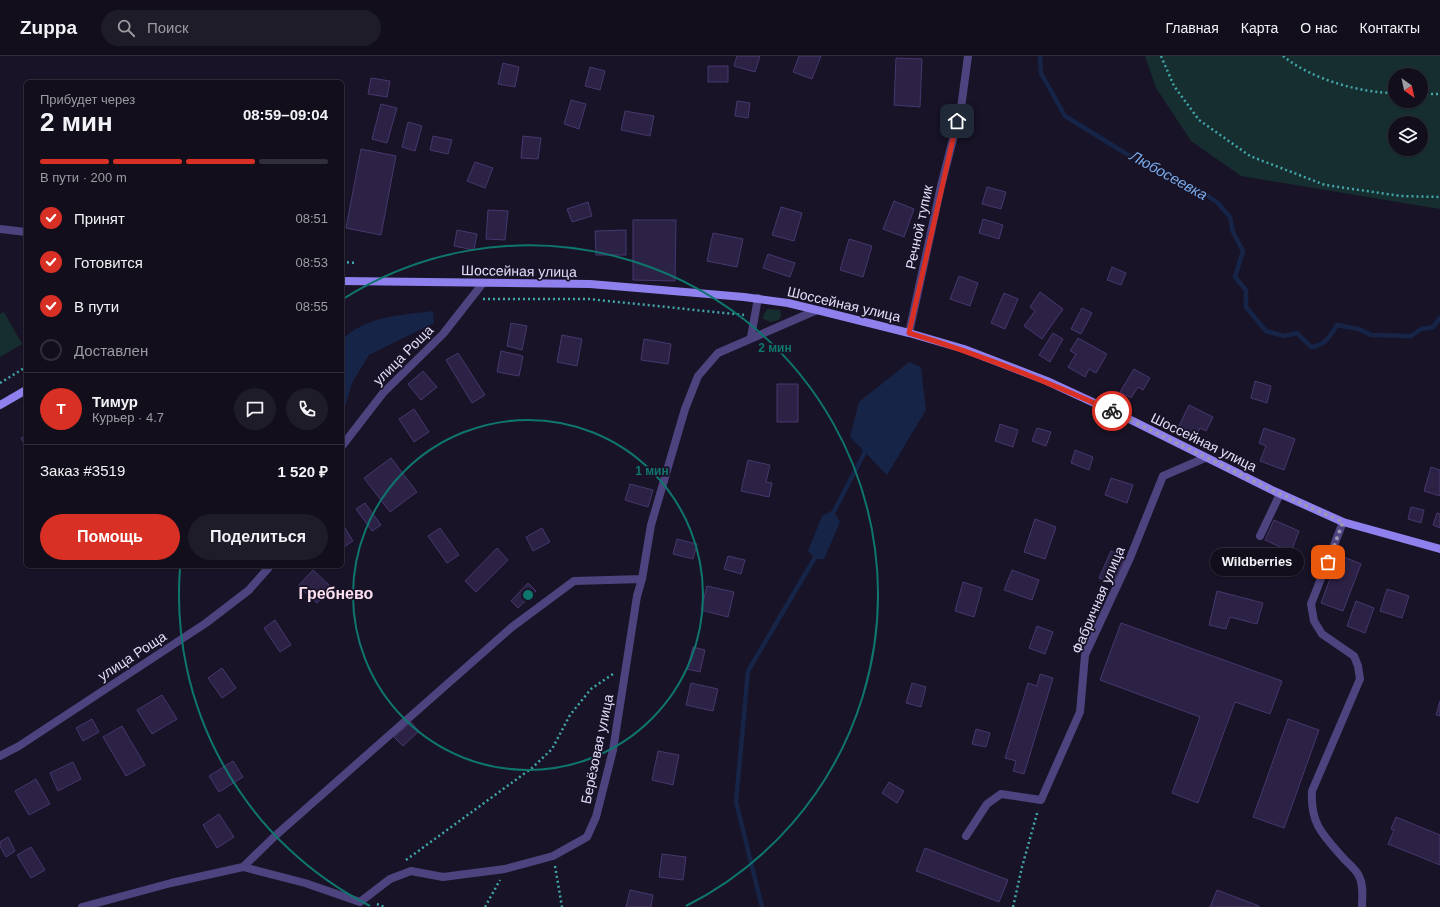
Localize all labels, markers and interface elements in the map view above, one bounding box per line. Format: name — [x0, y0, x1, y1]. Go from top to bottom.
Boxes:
search box — [101, 10, 381, 46]
text: Zuppa — [20, 17, 77, 38]
icon: search — [115, 17, 137, 39]
text: Поиск — [147, 19, 189, 36]
text: Главная — [1165, 20, 1219, 36]
text: Карта — [1241, 20, 1278, 36]
text: О нас — [1300, 20, 1338, 36]
text: Контакты — [1360, 20, 1420, 36]
north arrow — [1388, 68, 1428, 108]
map controls — [1388, 68, 1428, 156]
text: Прибудет через — [40, 92, 135, 107]
pin — [940, 104, 974, 138]
text: 08:59–09:04 — [243, 106, 328, 123]
text: 2 мин — [40, 107, 113, 137]
icon: home — [946, 110, 968, 132]
button: layers — [1388, 116, 1428, 156]
water label: Любосеевка — [1126, 146, 1211, 203]
text: В пути · 200 m — [40, 170, 127, 185]
street label: Речной тупик — [902, 183, 936, 271]
icon: check — [40, 207, 62, 229]
text: Принят — [74, 210, 125, 227]
text: 08:51 — [295, 211, 328, 226]
icon: check — [40, 251, 62, 273]
text: Готовится — [74, 254, 143, 271]
text: 08:53 — [295, 255, 328, 270]
street label: Шоссейная улица — [461, 262, 577, 280]
street label: Шоссейная улица — [786, 283, 902, 325]
icon: check — [40, 295, 62, 317]
text: В пути — [74, 298, 119, 315]
text: 08:55 — [295, 299, 328, 314]
street label: улица Роща — [370, 322, 436, 388]
text: 2 мин — [758, 341, 792, 355]
text: Доставлен — [74, 342, 148, 359]
button: chat — [234, 388, 276, 430]
button: phone — [286, 388, 328, 430]
courier — [1092, 391, 1132, 431]
text: Тимур — [92, 393, 138, 410]
text: Т — [56, 400, 66, 417]
icon: bike — [1101, 400, 1123, 422]
street label: Шоссейная улица — [1148, 409, 1260, 475]
text: Курьер · 4.7 — [92, 410, 164, 425]
text: Заказ #3519 — [40, 462, 125, 479]
text: 1 520 ₽ — [278, 463, 328, 480]
text: 1 мин — [635, 464, 669, 478]
button: Помощь — [40, 514, 180, 560]
button: Поделиться — [188, 514, 328, 560]
street label: Фабричная улица — [1068, 544, 1128, 656]
pin — [1311, 545, 1345, 579]
callout: Wildberries — [1210, 548, 1304, 576]
icon: bag — [1317, 551, 1339, 573]
text: Wildberries — [1222, 554, 1292, 569]
district label: Гребнево — [299, 585, 374, 602]
centre of rings — [521, 588, 535, 602]
street label: улица Роща — [95, 628, 169, 684]
street label: Берёзовая улица — [578, 693, 616, 805]

